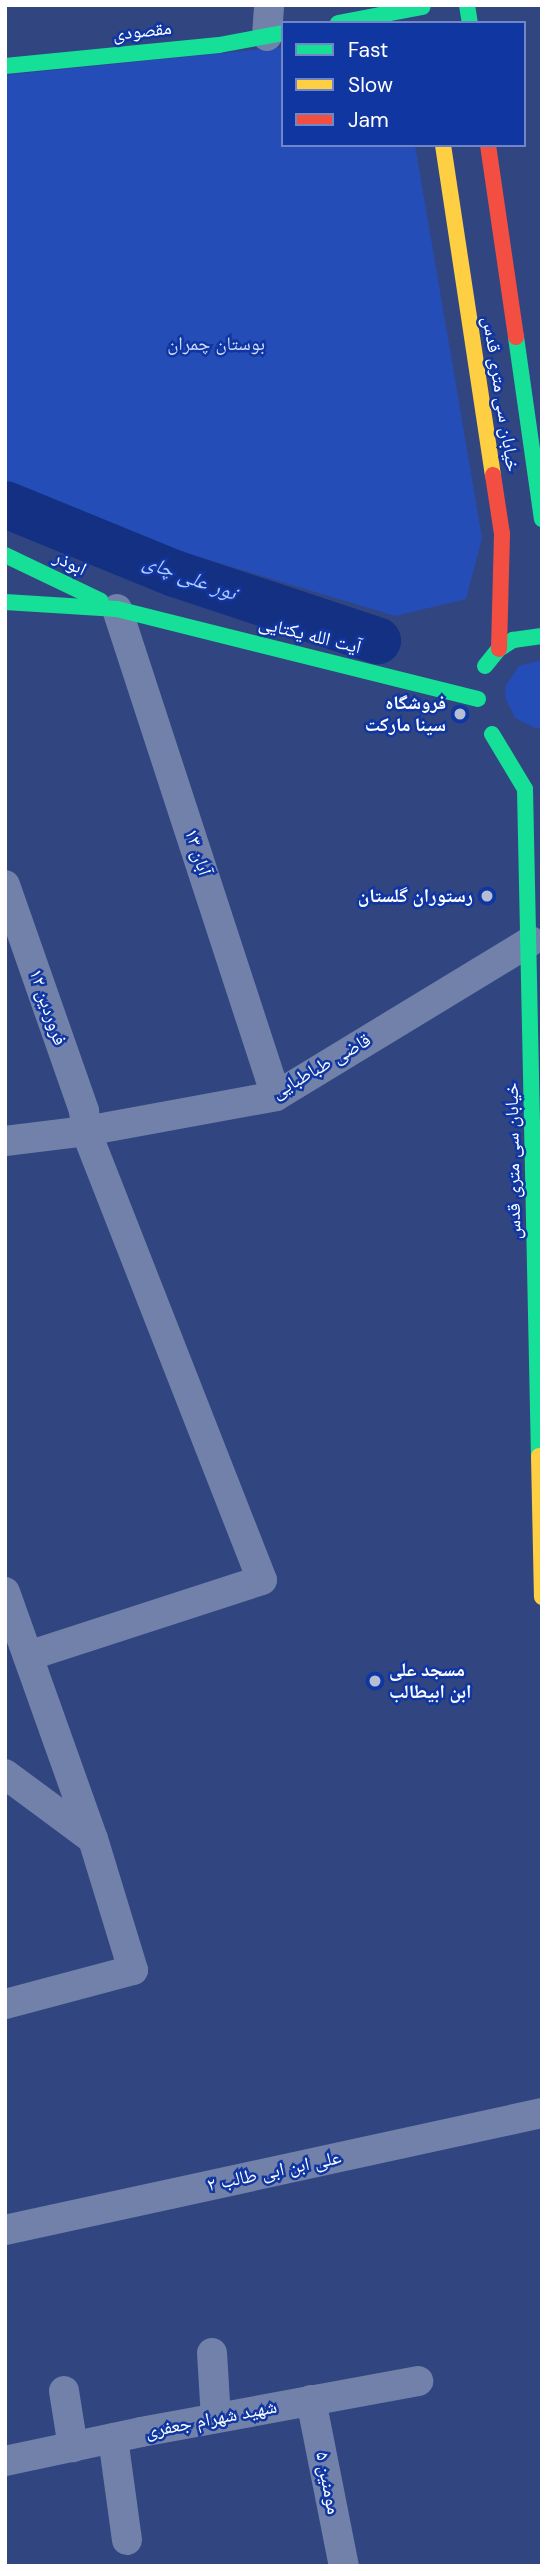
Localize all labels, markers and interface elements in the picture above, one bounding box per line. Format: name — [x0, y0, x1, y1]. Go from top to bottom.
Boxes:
street label: مقصودی — [111, 17, 173, 45]
legend — [281, 21, 526, 147]
text: Fast — [348, 36, 388, 64]
text: Slow — [348, 71, 393, 99]
text: Jam — [348, 106, 389, 134]
street label: خیابان سی متری قدس — [477, 315, 525, 473]
park label: بوستان چمران — [167, 333, 265, 355]
street label: ابوذر — [50, 545, 90, 581]
water label: نور علی چای — [140, 549, 240, 605]
street label: آیت الله یکتایی — [256, 611, 364, 659]
place label: فروشگاه سینا مارکت — [365, 692, 446, 736]
marker: فروشگاه سینا مارکت — [452, 706, 468, 722]
street label: ۱۳ آبان — [180, 826, 216, 878]
place label: رستوران گلستان — [358, 885, 473, 907]
marker: رستوران گلستان — [479, 888, 495, 904]
street label: ۱۲ فروردین — [24, 966, 72, 1048]
street label: قاضی طباطبایی — [267, 1028, 375, 1104]
street label: خیابان سی متری قدس — [500, 1082, 526, 1240]
place label: مسجد علی ابن ابیطالب — [389, 1659, 471, 1703]
marker: مسجد علی ابن ابیطالب — [367, 1673, 383, 1689]
street label: علی ابن ابی طالب ۲ — [205, 2146, 343, 2196]
street label: شهید شهرام جعفری — [143, 2395, 279, 2443]
street label: ۵ مومنین — [311, 2450, 345, 2516]

